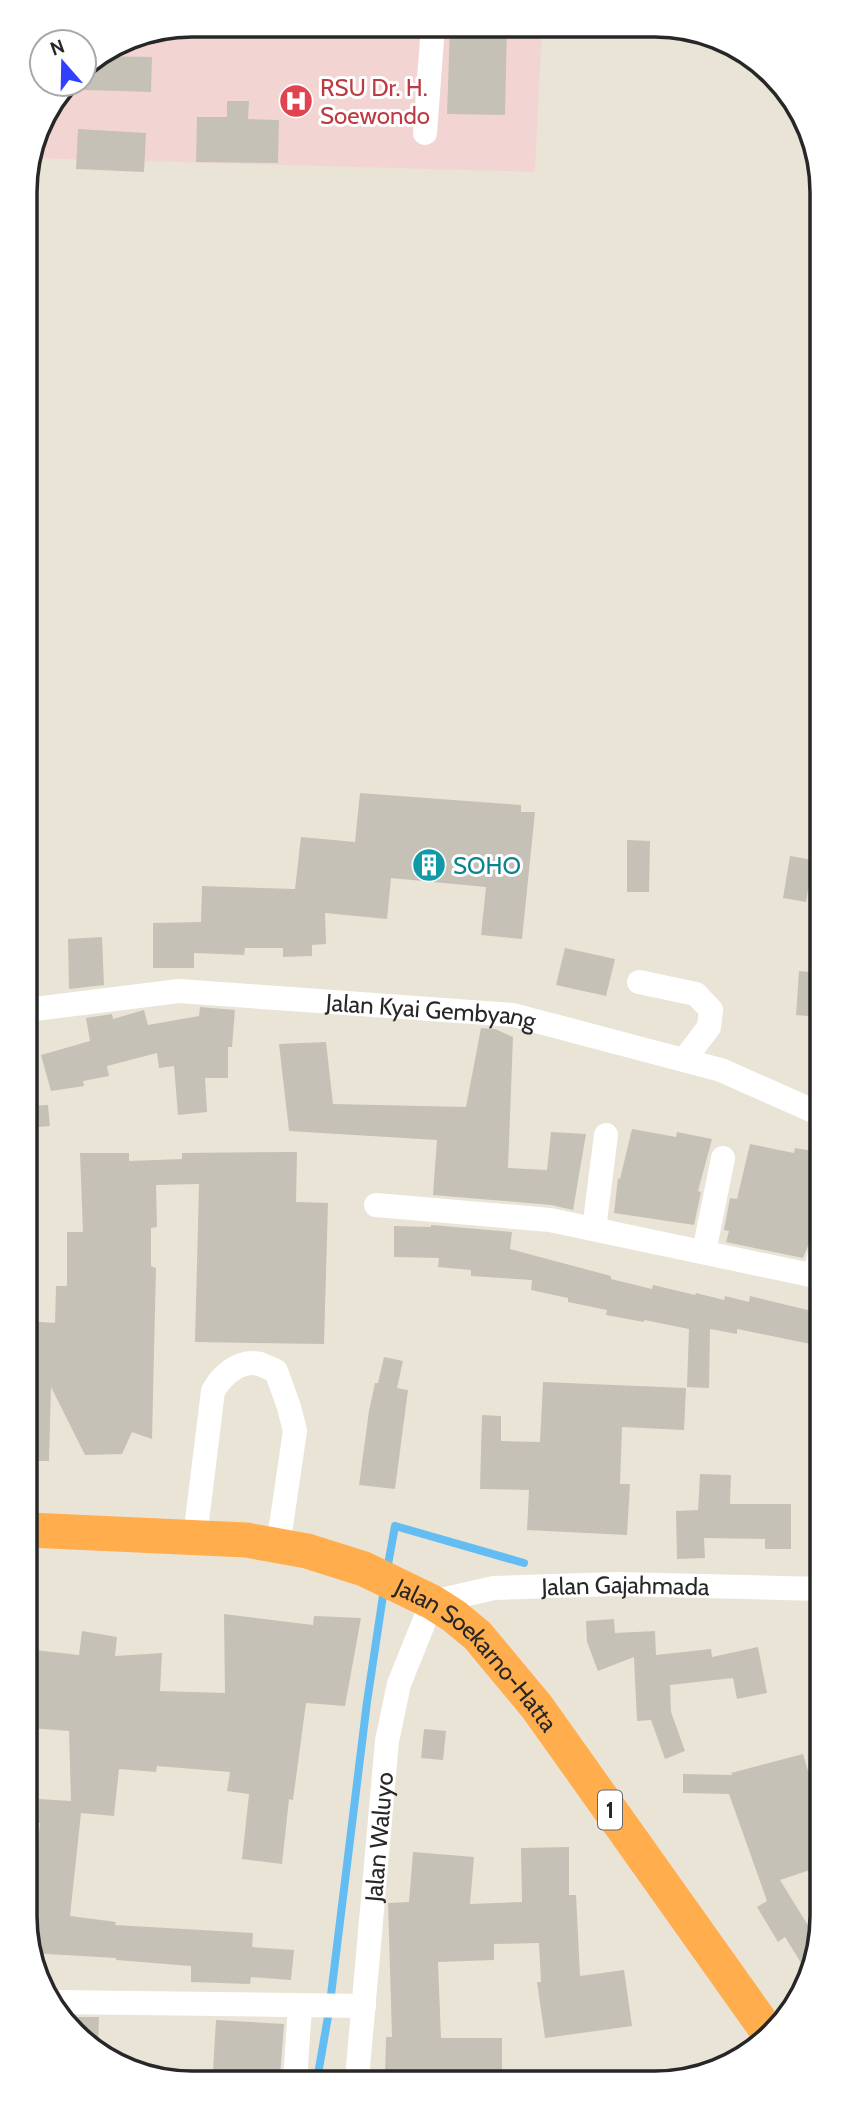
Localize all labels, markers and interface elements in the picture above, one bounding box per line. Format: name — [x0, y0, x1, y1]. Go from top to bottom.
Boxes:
north arrow — [28, 28, 98, 98]
text: N — [47, 34, 68, 61]
place label: RSU Dr. H. Soewondo — [320, 73, 430, 130]
hospital icon: RSU Dr. H. Soewondo — [277, 82, 315, 120]
building icon: SOHO — [410, 846, 448, 884]
place label: SOHO — [453, 851, 521, 880]
street label: Jalan Kyai Gembyang — [324, 987, 540, 1035]
street label: Jalan Gajahmada — [540, 1569, 710, 1601]
street label: Jalan Soekarno-Hatta — [389, 1571, 564, 1737]
street label: Jalan Waluyo — [358, 1771, 399, 1904]
road number: 1 — [598, 1790, 622, 1829]

